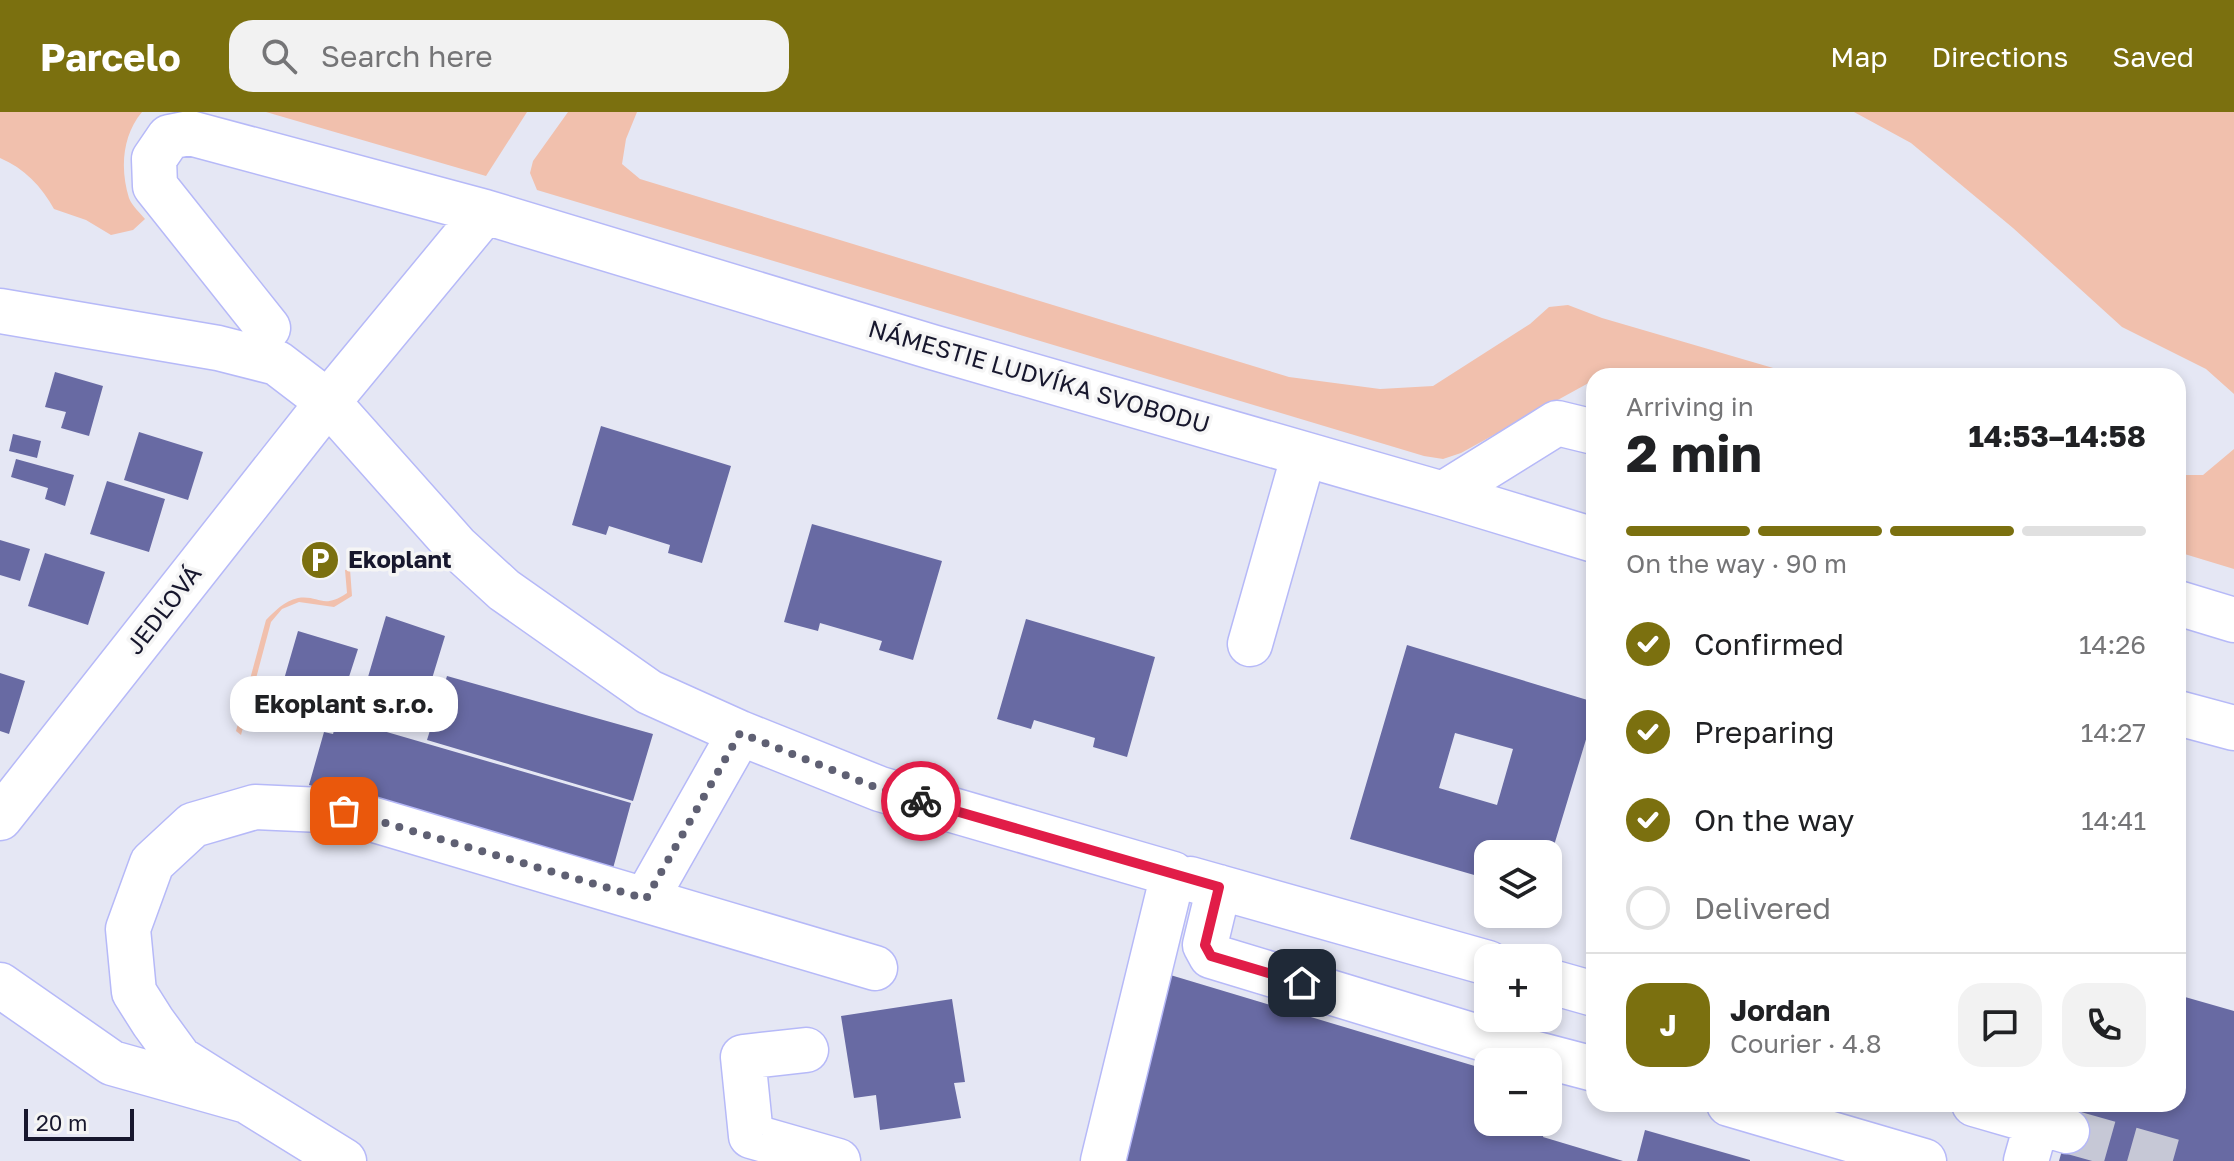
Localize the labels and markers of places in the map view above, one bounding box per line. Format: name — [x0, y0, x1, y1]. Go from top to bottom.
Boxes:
parking icon: Ekoplant — [299, 539, 341, 581]
place label: Ekoplant — [348, 544, 452, 573]
callout: Ekoplant s.r.o. — [230, 675, 458, 731]
pin — [310, 777, 378, 845]
pin — [1268, 949, 1336, 1017]

